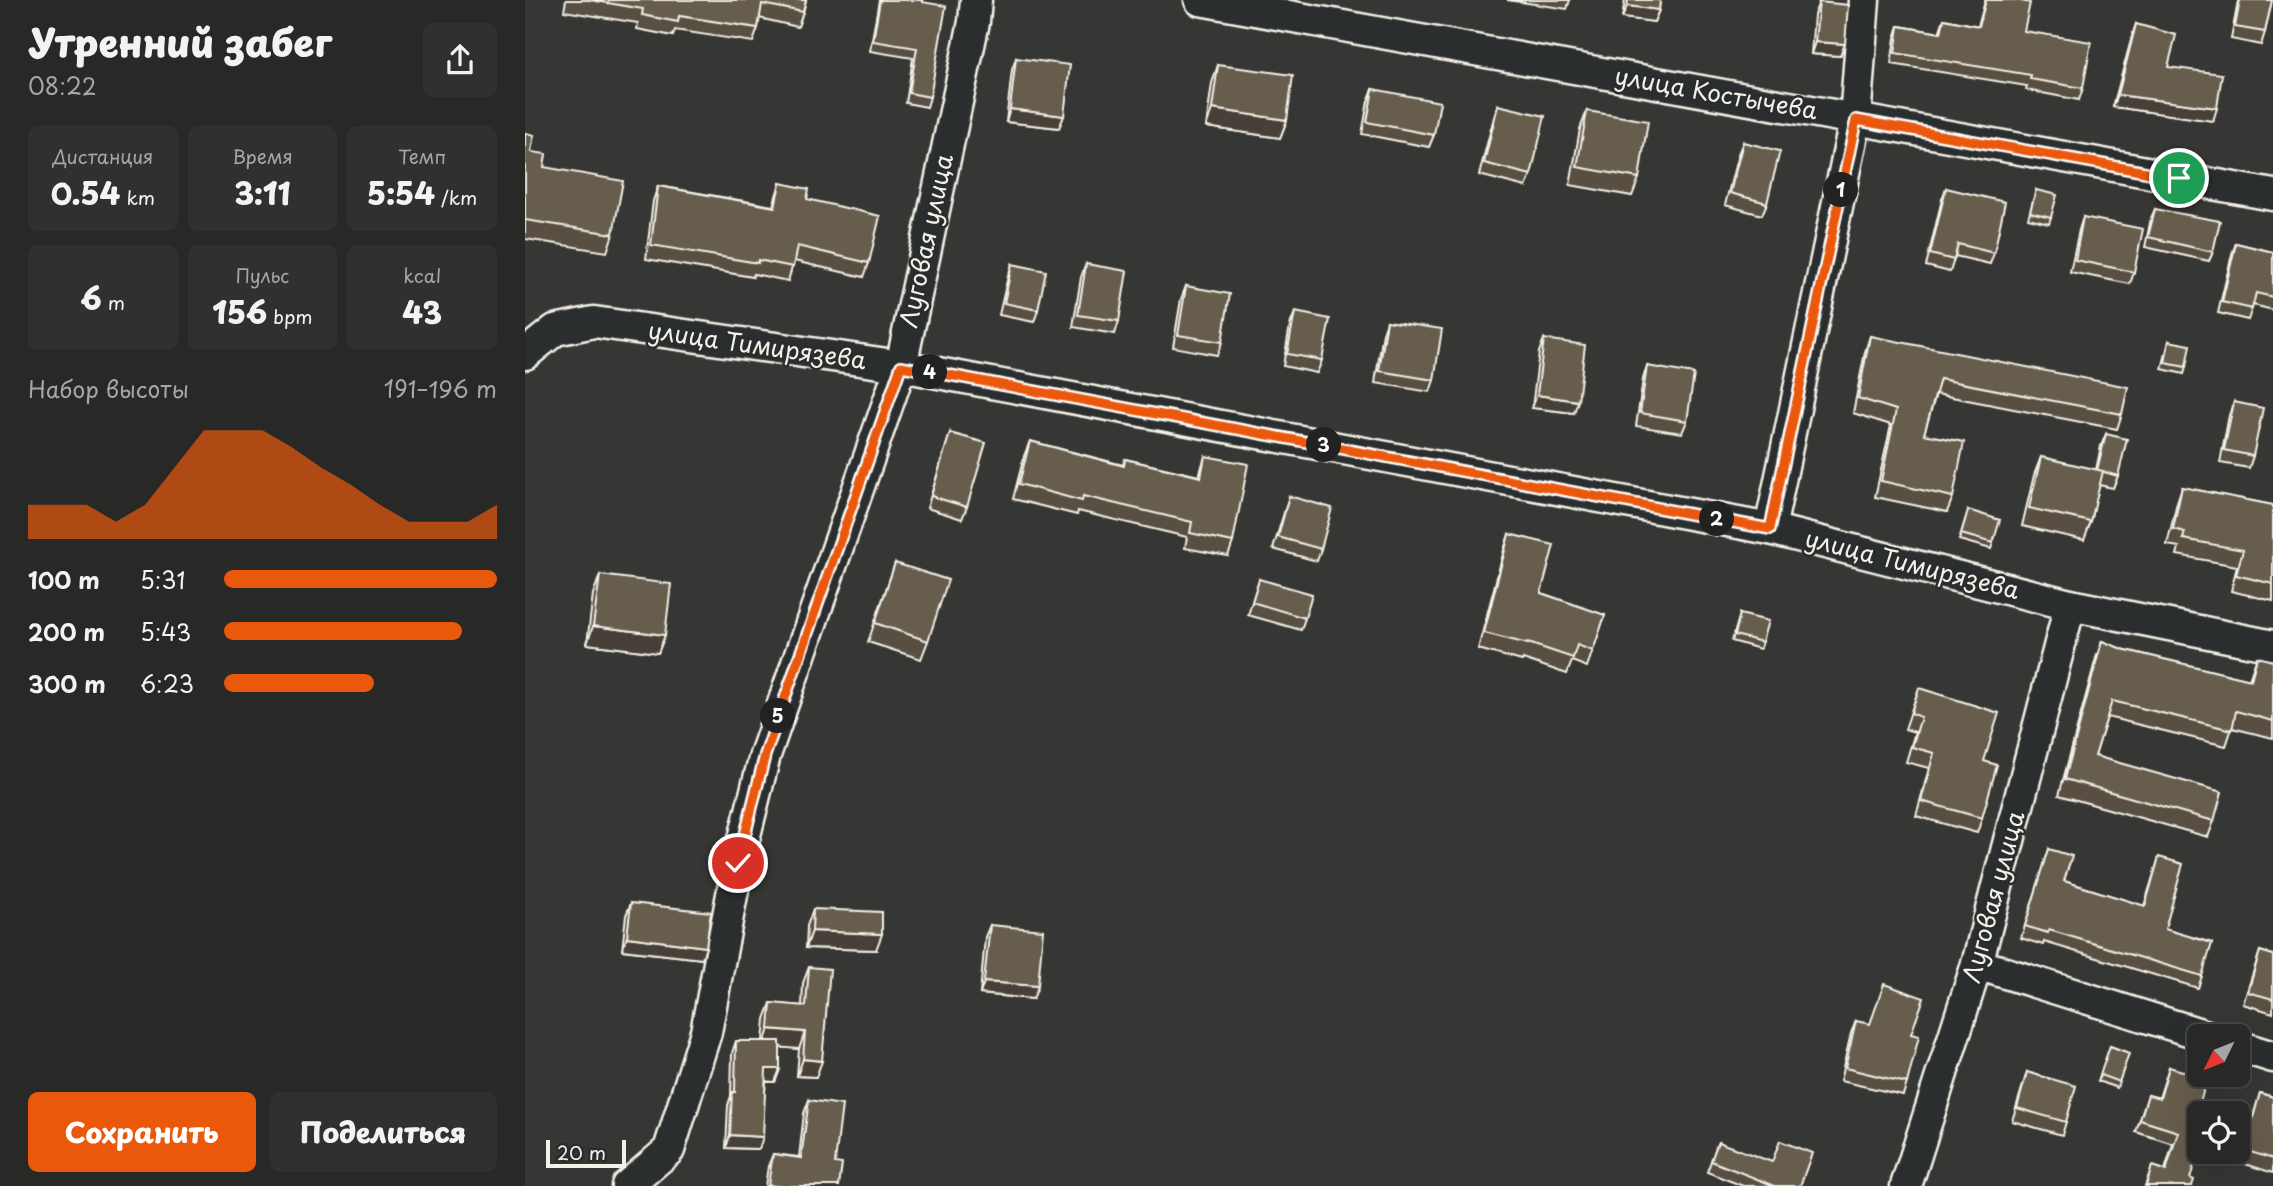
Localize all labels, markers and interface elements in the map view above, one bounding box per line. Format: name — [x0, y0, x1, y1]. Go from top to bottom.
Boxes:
text: Утренний забег — [28, 13, 332, 70]
button: share — [423, 23, 497, 97]
street label: улица Костычева — [1612, 56, 1821, 128]
text: 08:22 — [28, 68, 97, 103]
text: Дистанция — [52, 142, 153, 170]
text: Время — [232, 142, 293, 170]
text: Темп — [398, 142, 446, 170]
pin — [2149, 148, 2209, 208]
street label: Луговая улица — [889, 151, 961, 331]
icon: arrive — [2160, 159, 2198, 197]
text: 0.54 — [51, 170, 120, 215]
text: 3:11 — [234, 170, 291, 215]
text: 5:54 — [367, 170, 435, 215]
pin: 1 — [1823, 172, 1859, 208]
text: 1 — [1836, 175, 1845, 203]
text: km — [120, 183, 155, 211]
text: /km — [435, 183, 477, 211]
text: Пульс — [236, 261, 289, 289]
text: kcal — [403, 261, 441, 289]
text: 6 — [81, 275, 102, 320]
text: m — [102, 288, 125, 316]
text: 156 — [212, 289, 267, 334]
text: 43 — [402, 289, 442, 334]
text: bpm — [267, 302, 313, 330]
street label: улица Тимирязева — [646, 311, 869, 377]
pin: 4 — [913, 354, 947, 390]
text: 4 — [923, 357, 936, 385]
text: Набор высоты — [28, 371, 189, 406]
text: 191–196 m — [384, 371, 497, 406]
pin: 3 — [1307, 428, 1341, 462]
text: 3 — [1317, 430, 1330, 458]
pin: 2 — [1699, 502, 1735, 536]
text: 2 — [1710, 504, 1723, 532]
street label: улица Тимирязева — [1802, 519, 2024, 607]
text: 100 m — [28, 562, 100, 597]
text: 5:31 — [140, 562, 185, 597]
text: 200 m — [28, 614, 105, 649]
text: 5:43 — [140, 614, 191, 649]
text: 300 m — [28, 666, 106, 701]
text: 6:23 — [140, 666, 194, 701]
pin: 5 — [761, 698, 795, 734]
text: 5 — [771, 701, 784, 729]
street label: Луговая улица — [1952, 807, 2032, 986]
pin — [708, 833, 768, 893]
icon: check — [719, 844, 757, 882]
north arrow — [2187, 1024, 2251, 1087]
map controls — [2187, 1024, 2250, 1164]
button: Сохранить — [28, 1092, 256, 1172]
button: Поделиться — [270, 1092, 497, 1172]
button: locate — [2187, 1101, 2250, 1164]
scale bar — [546, 1137, 627, 1169]
text: 20 m — [557, 1138, 606, 1166]

